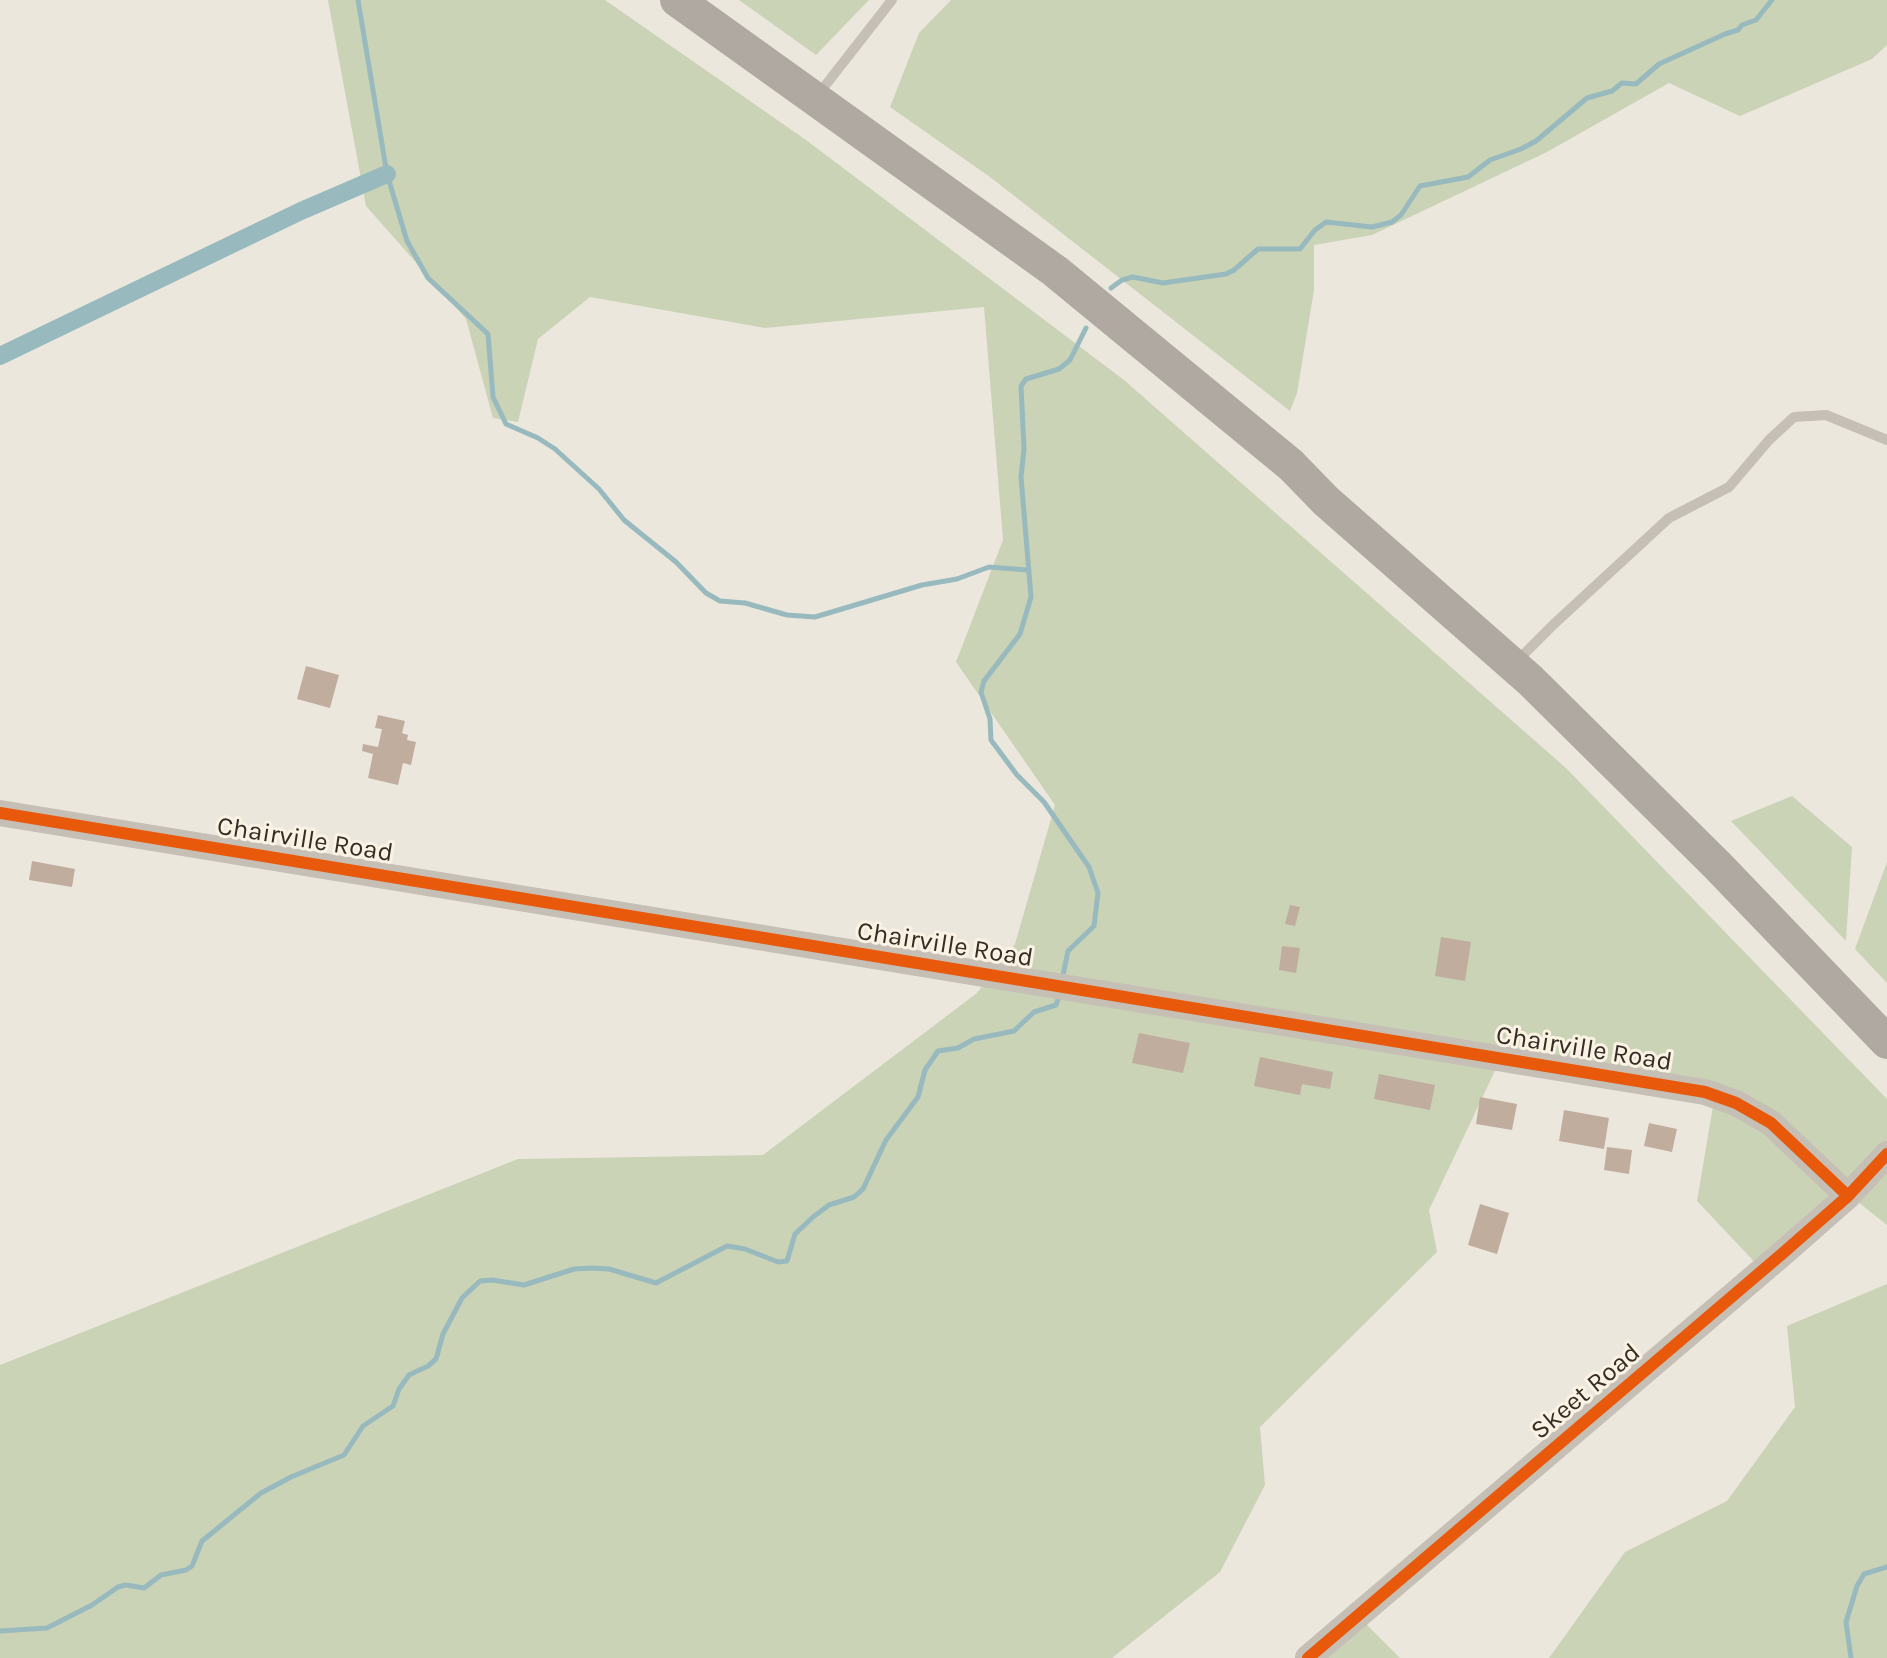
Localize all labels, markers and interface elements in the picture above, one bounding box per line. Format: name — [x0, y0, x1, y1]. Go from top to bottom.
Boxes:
street label: Chairville Road — [215, 811, 395, 869]
street label: Chairville Road — [855, 916, 1035, 974]
street label: Chairville Road — [1494, 1020, 1674, 1078]
street label: Skeet Road — [1525, 1337, 1647, 1447]

